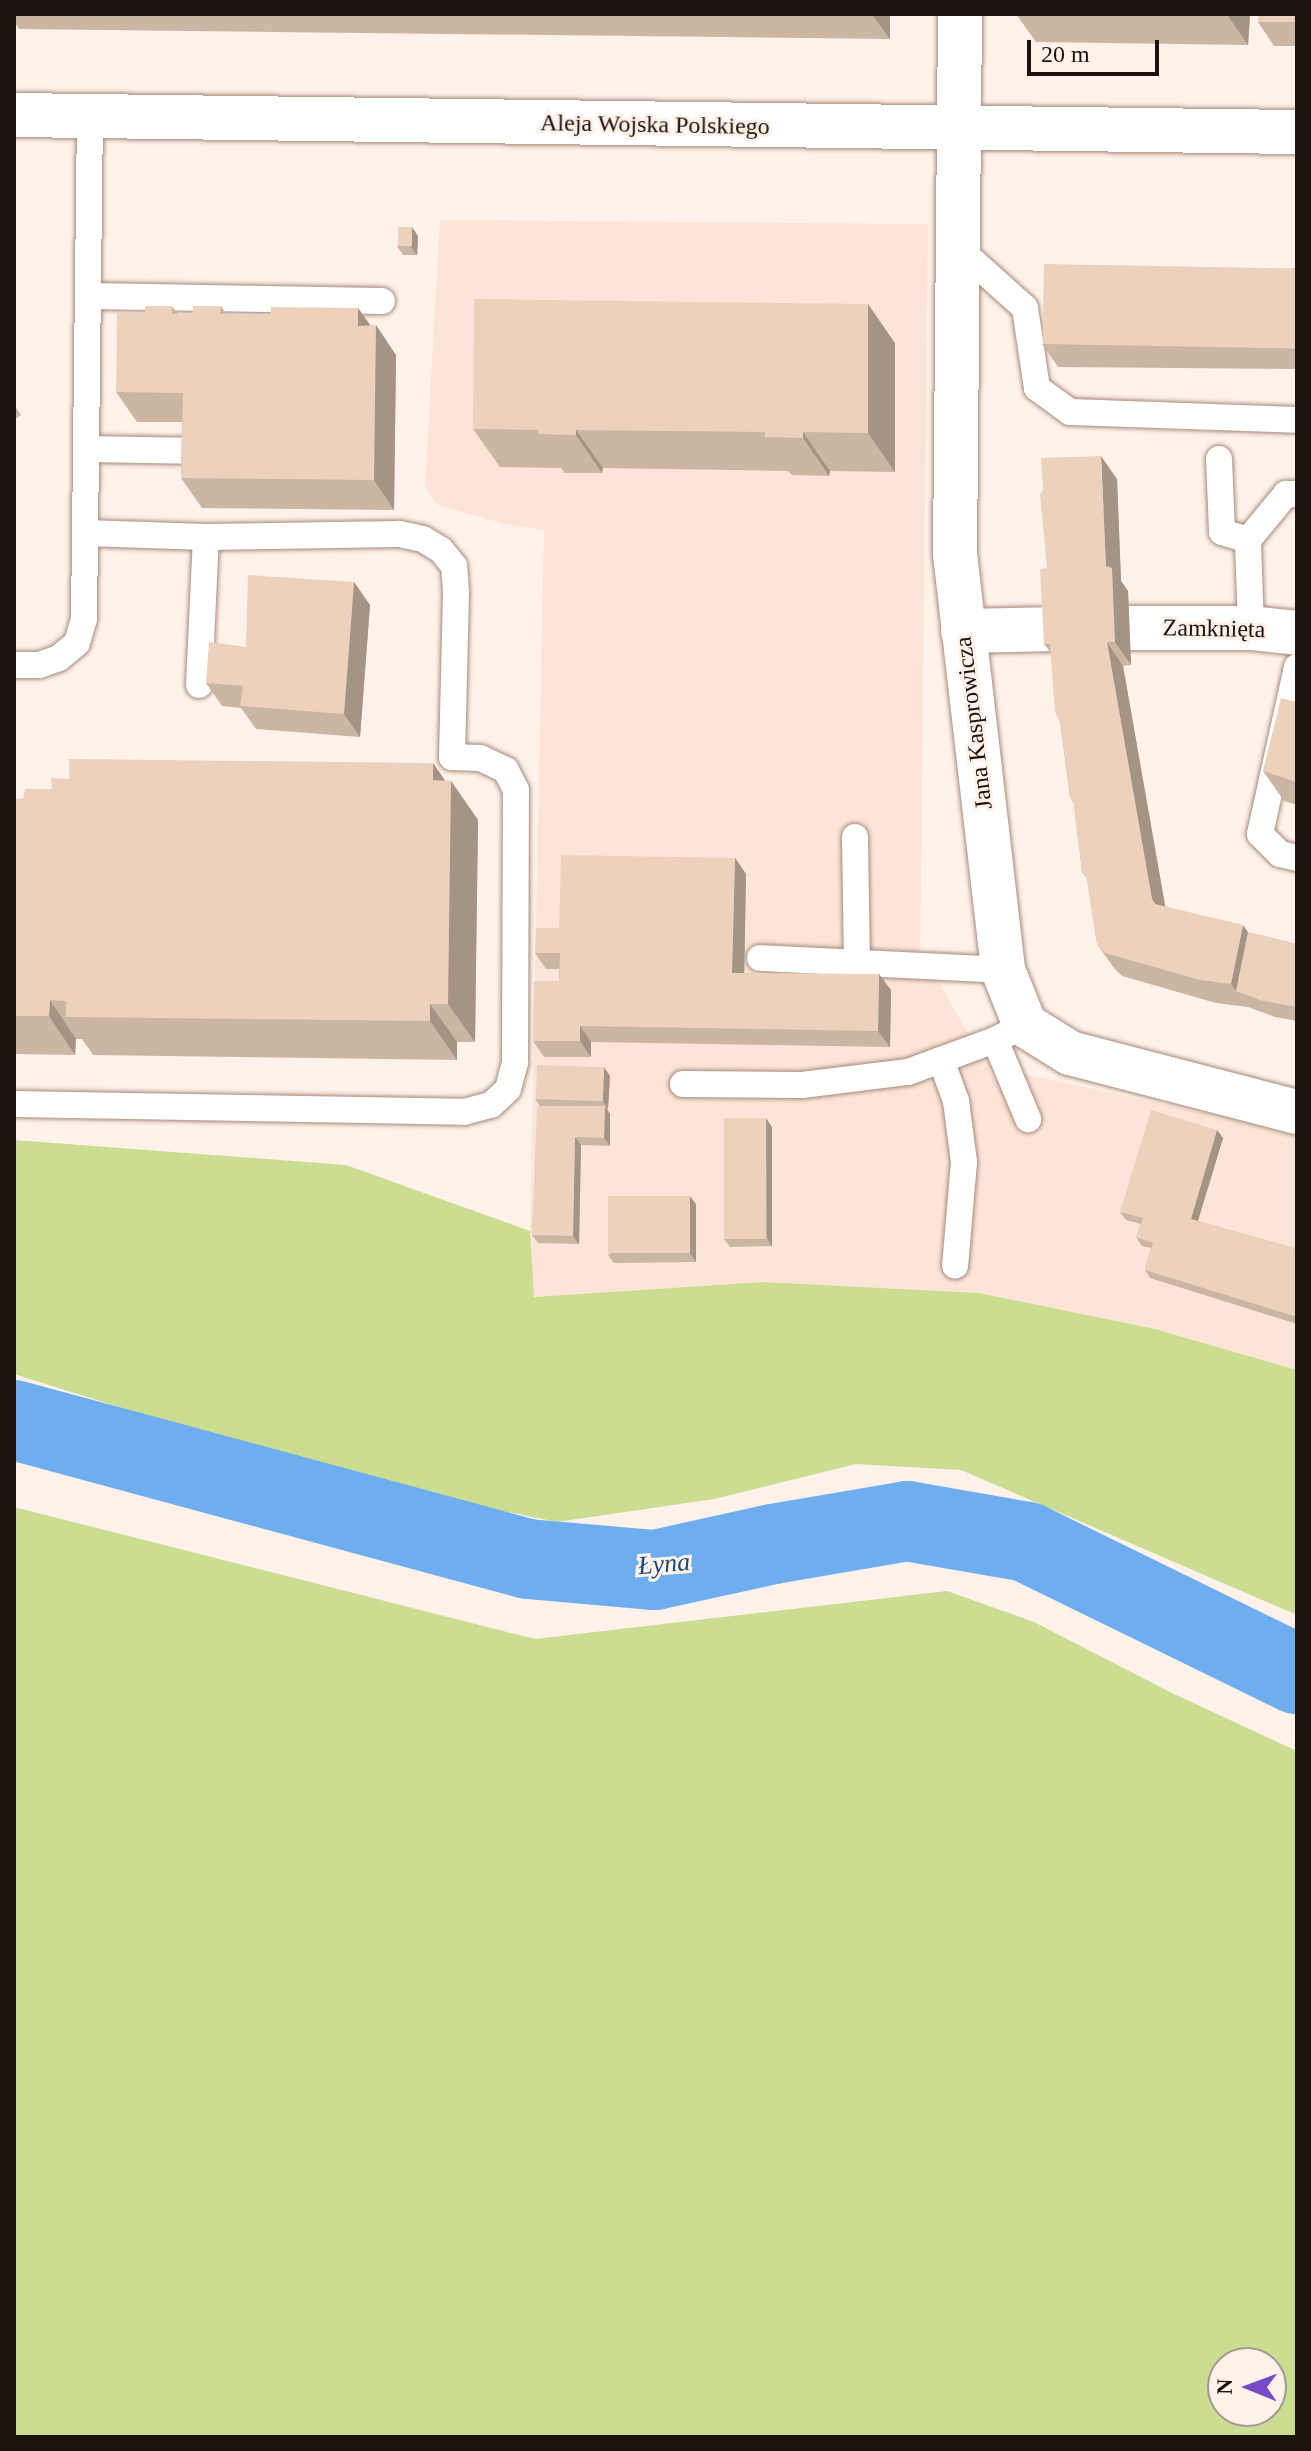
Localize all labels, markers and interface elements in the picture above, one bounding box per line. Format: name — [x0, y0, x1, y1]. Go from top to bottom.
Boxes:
scale bar — [1031, 24, 1163, 74]
text: 20 m — [1041, 41, 1090, 67]
street label: Aleja Wojska Polskiego — [540, 109, 770, 141]
street label: Zamknięta — [1162, 614, 1266, 644]
street label: Jana Kasprowicza — [949, 635, 999, 811]
water label: Łyna — [637, 1546, 691, 1582]
north arrow — [1207, 2347, 1287, 2427]
text: N — [1212, 2378, 1237, 2395]

